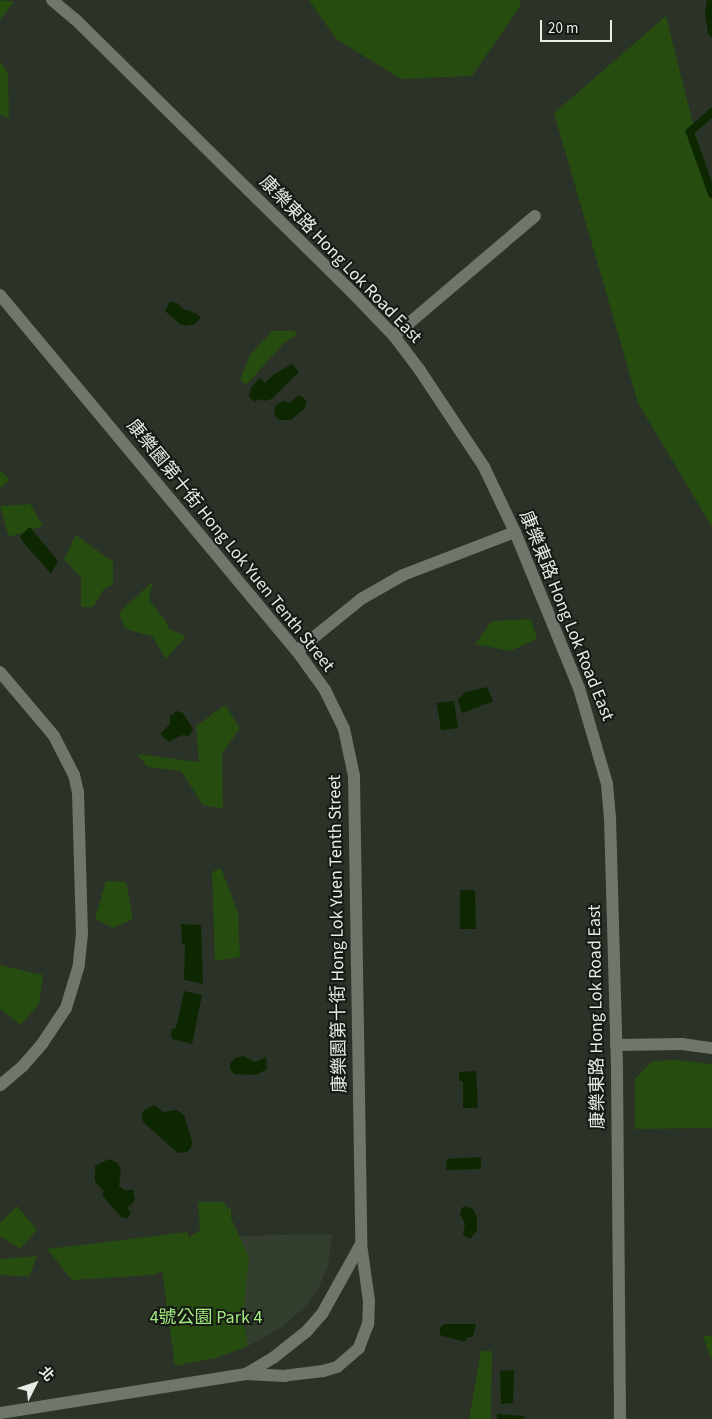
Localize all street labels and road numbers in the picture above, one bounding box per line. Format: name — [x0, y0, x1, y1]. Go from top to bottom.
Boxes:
street label: 康樂東路 Hong Lok Road East — [254, 172, 426, 348]
street label: 康樂園第十街 Hong Lok Yuen Tenth Street — [121, 416, 339, 676]
street label: 康樂東路 Hong Lok Road East — [514, 508, 618, 724]
street label: 康樂園第十街 Hong Lok Yuen Tenth Street — [324, 775, 352, 1093]
street label: 康樂東路 Hong Lok Road East — [584, 905, 610, 1129]

